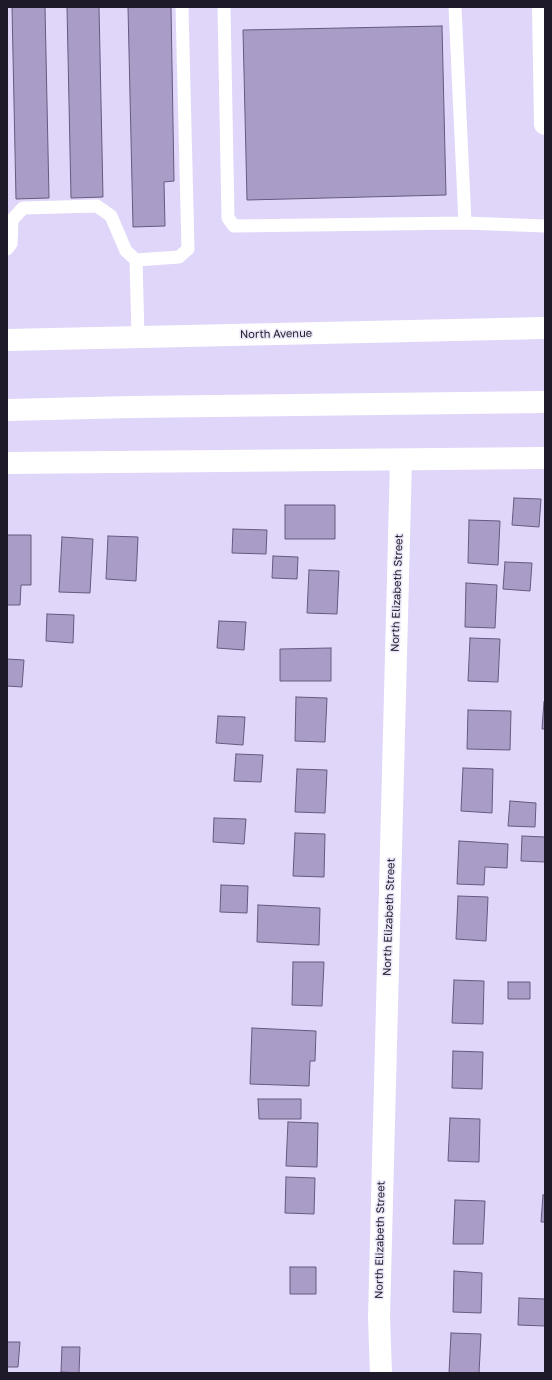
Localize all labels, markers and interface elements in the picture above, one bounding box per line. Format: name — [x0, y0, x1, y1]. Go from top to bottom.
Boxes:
street label: North Avenue — [240, 327, 312, 341]
street label: North Elizabeth Street — [388, 534, 406, 652]
street label: North Elizabeth Street — [380, 858, 398, 976]
street label: North Elizabeth Street — [372, 1181, 388, 1299]

